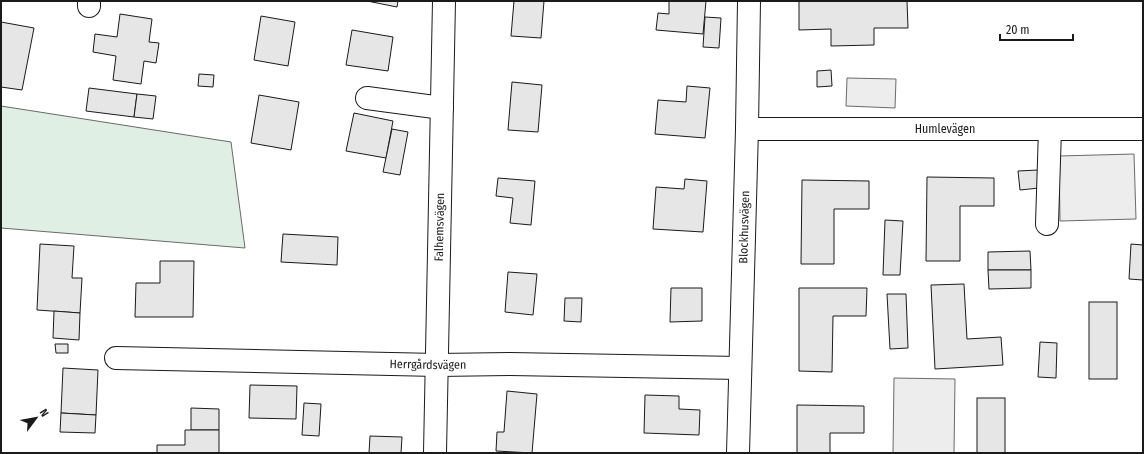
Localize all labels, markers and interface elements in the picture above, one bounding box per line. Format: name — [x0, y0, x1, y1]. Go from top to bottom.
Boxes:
scale bar — [1000, 16, 1073, 42]
text: 20 m — [1006, 23, 1030, 37]
street label: Humlevägen — [915, 122, 975, 136]
street label: Blockhusvägen — [736, 190, 752, 264]
street label: Falhemsvägen — [432, 193, 447, 261]
street label: Herrgårdsvägen — [389, 357, 466, 372]
north arrow — [16, 398, 56, 438]
text: N — [37, 407, 51, 419]

